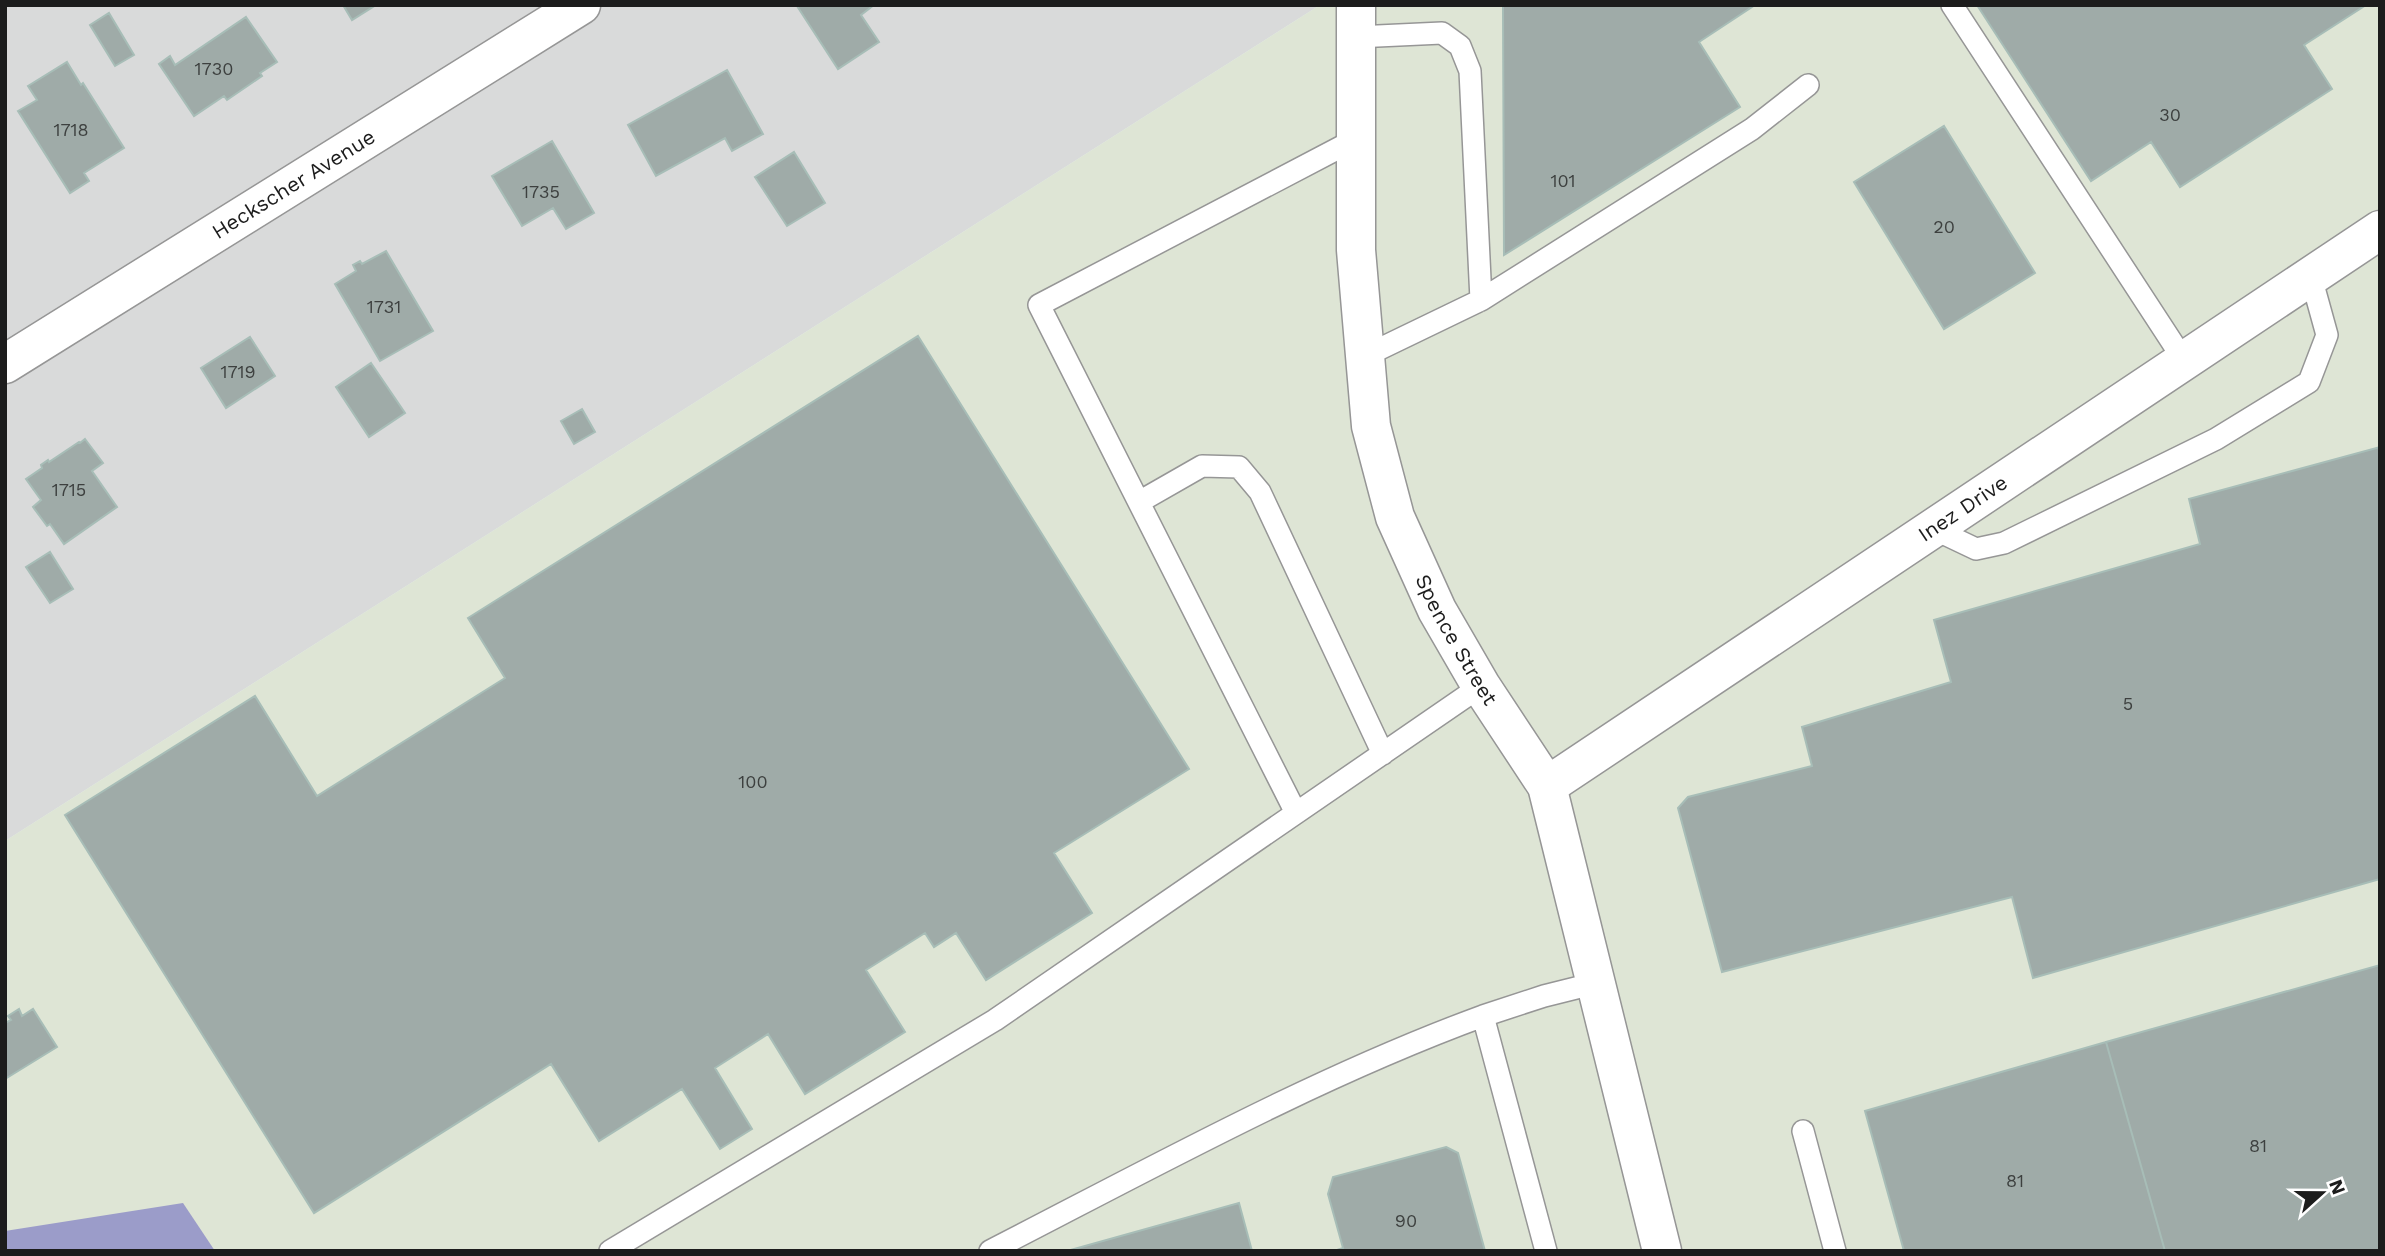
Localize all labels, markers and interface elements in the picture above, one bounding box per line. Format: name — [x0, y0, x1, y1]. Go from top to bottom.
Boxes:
house number: 1730 — [195, 58, 233, 79]
house number: 30 — [2159, 104, 2181, 125]
house number: 1718 — [53, 119, 89, 140]
street label: Heckscher Avenue — [207, 124, 379, 244]
house number: 101 — [1550, 170, 1576, 191]
house number: 1735 — [522, 181, 560, 202]
house number: 20 — [1933, 216, 1955, 237]
house number: 1731 — [367, 296, 401, 317]
house number: 1719 — [220, 361, 256, 382]
street label: Inez Drive — [1913, 469, 2012, 547]
house number: 1715 — [52, 479, 86, 500]
street label: Spence Street — [1411, 570, 1503, 710]
house number: 5 — [2123, 693, 2133, 714]
house number: 100 — [738, 771, 768, 792]
house number: 81 — [2249, 1135, 2267, 1156]
north arrow — [2287, 1158, 2357, 1228]
house number: 81 — [2006, 1170, 2024, 1191]
text: N — [2324, 1176, 2351, 1198]
house number: 90 — [1395, 1210, 1417, 1231]

